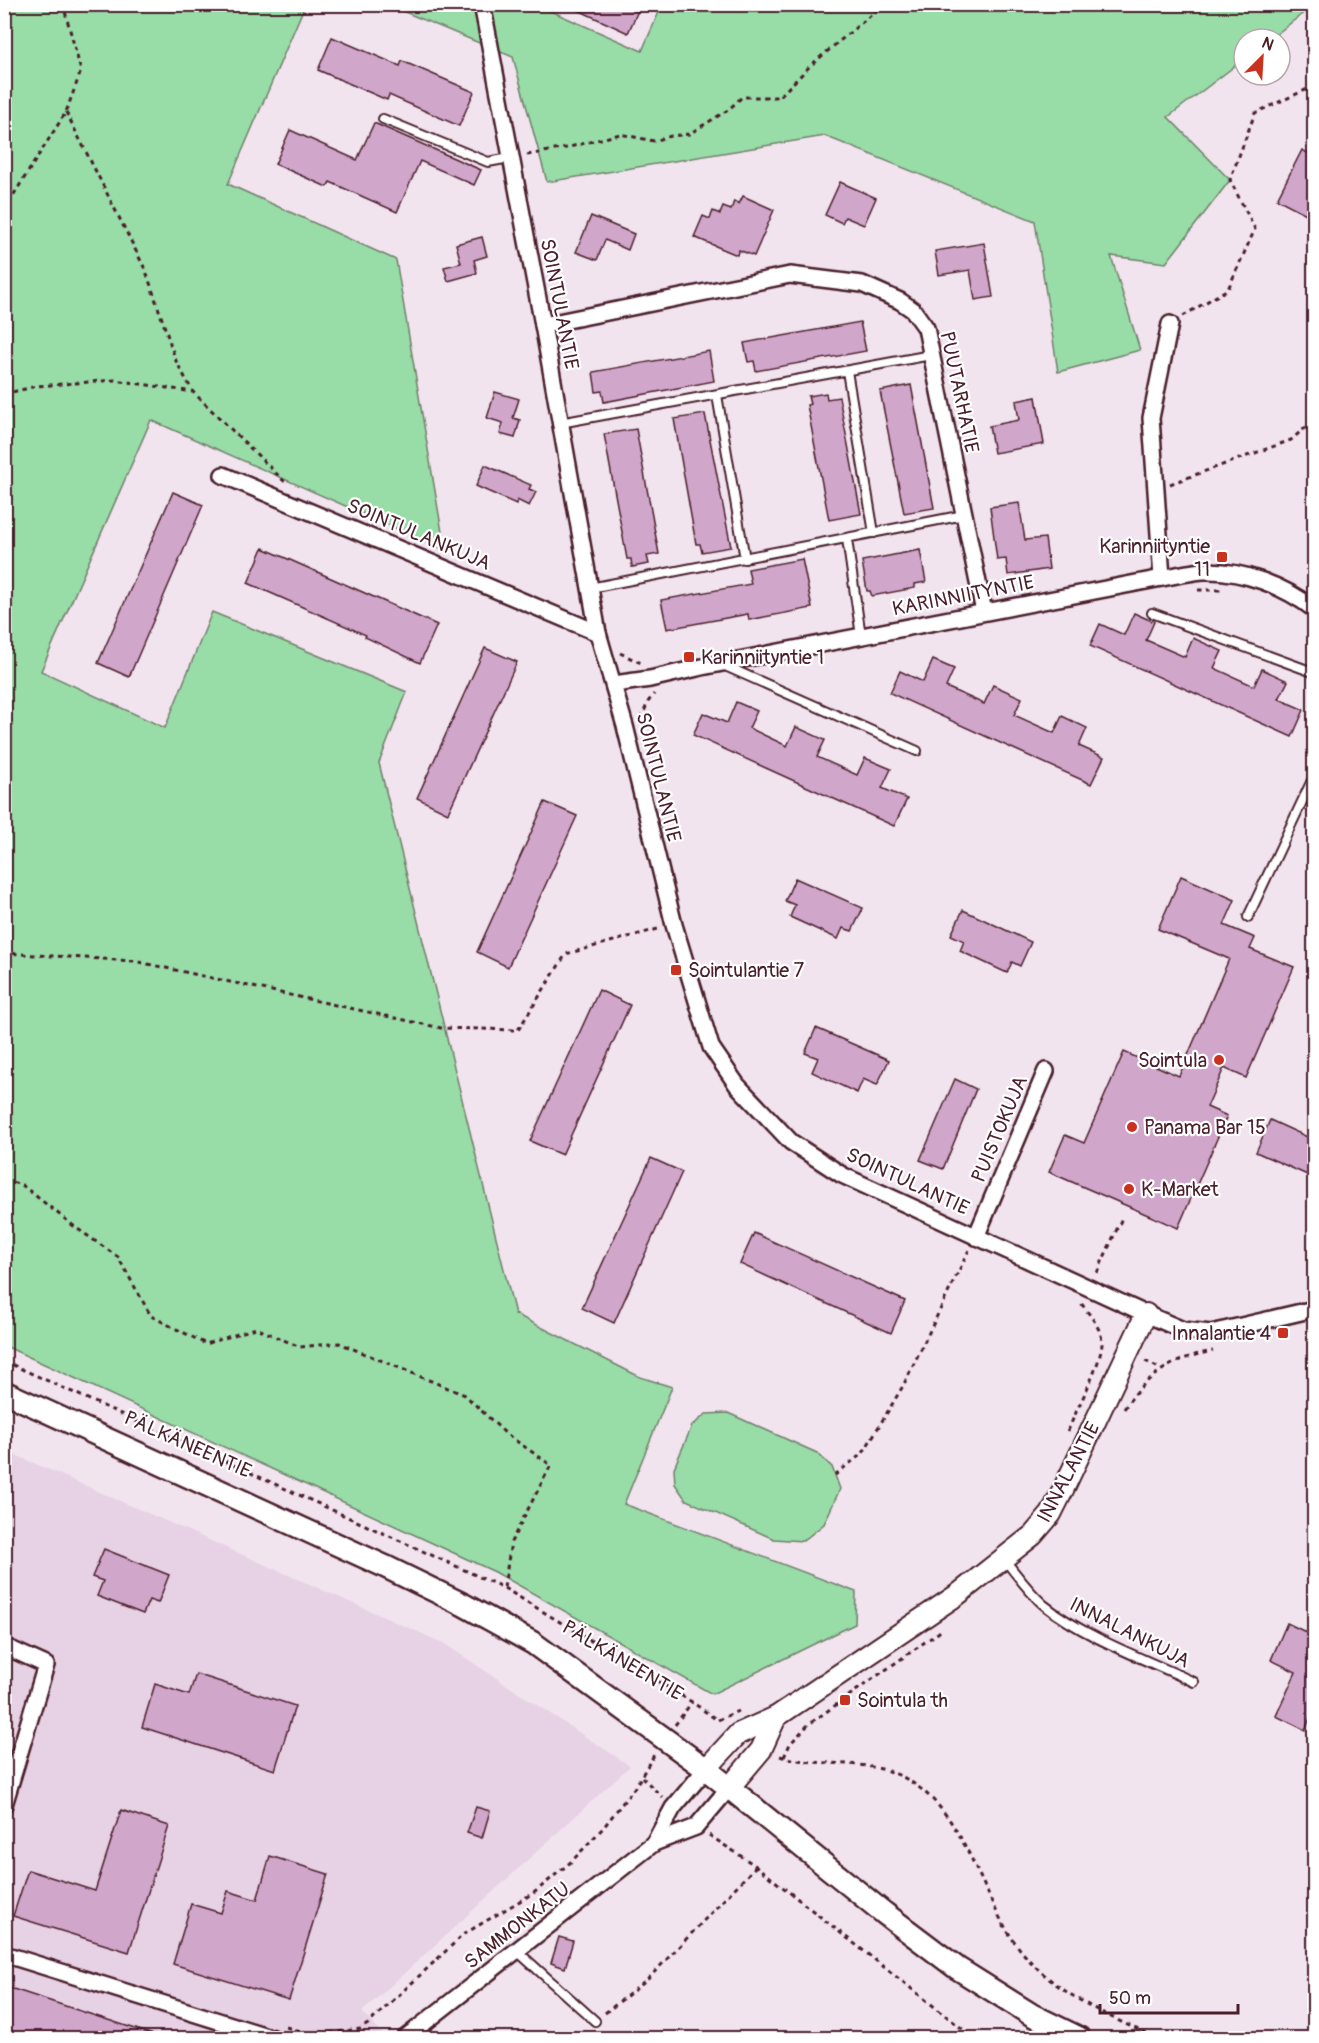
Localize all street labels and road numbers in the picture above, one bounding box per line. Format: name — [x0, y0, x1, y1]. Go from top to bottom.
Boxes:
street label: SOINTULANTIE — [535, 237, 584, 372]
street label: PUUTARHATIE — [934, 329, 985, 455]
street label: SOINTULANKUJA — [343, 493, 494, 576]
street label: KARINNIITYNTIE — [890, 569, 1036, 621]
street label: SOINTULANTIE — [630, 710, 687, 845]
street label: PUISTOKUJA — [966, 1072, 1033, 1186]
street label: SOINTULANTIE — [842, 1142, 973, 1221]
street label: PÄLKÄNEENTIE — [120, 1405, 255, 1484]
street label: INNALANTIE — [1031, 1418, 1105, 1527]
street label: INNALANKUJA — [1066, 1592, 1194, 1673]
street label: PÄLKÄNEENTIE — [558, 1615, 688, 1706]
street label: SAMMONKATU — [459, 1876, 575, 1974]

